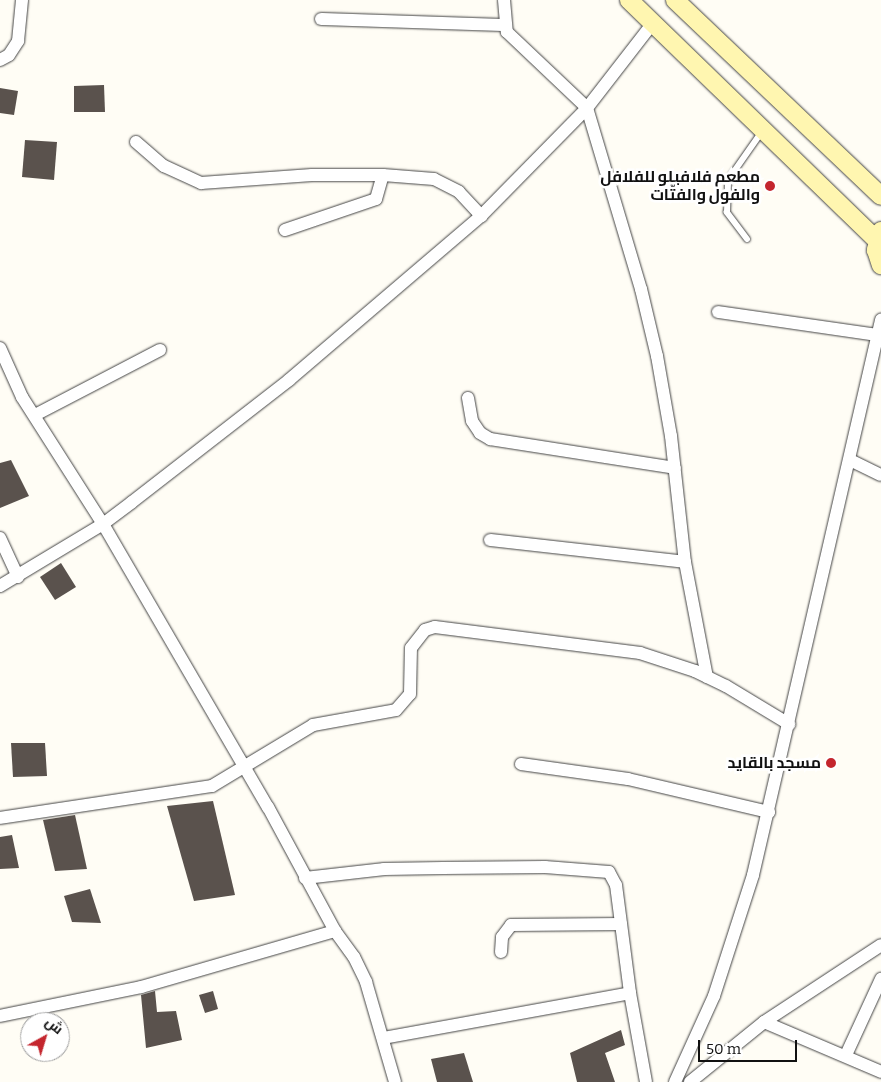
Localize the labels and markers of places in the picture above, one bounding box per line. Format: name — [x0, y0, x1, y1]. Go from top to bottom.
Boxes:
place label: مطعم فلافيلو للفلافل والفول والفتّات — [600, 167, 760, 205]
marker: مطعم فلافيلو للفلافل والفول والفتّات — [764, 180, 776, 192]
place label: مسجد بالقايد — [727, 753, 821, 773]
marker: مسجد بالقايد — [825, 757, 837, 769]

